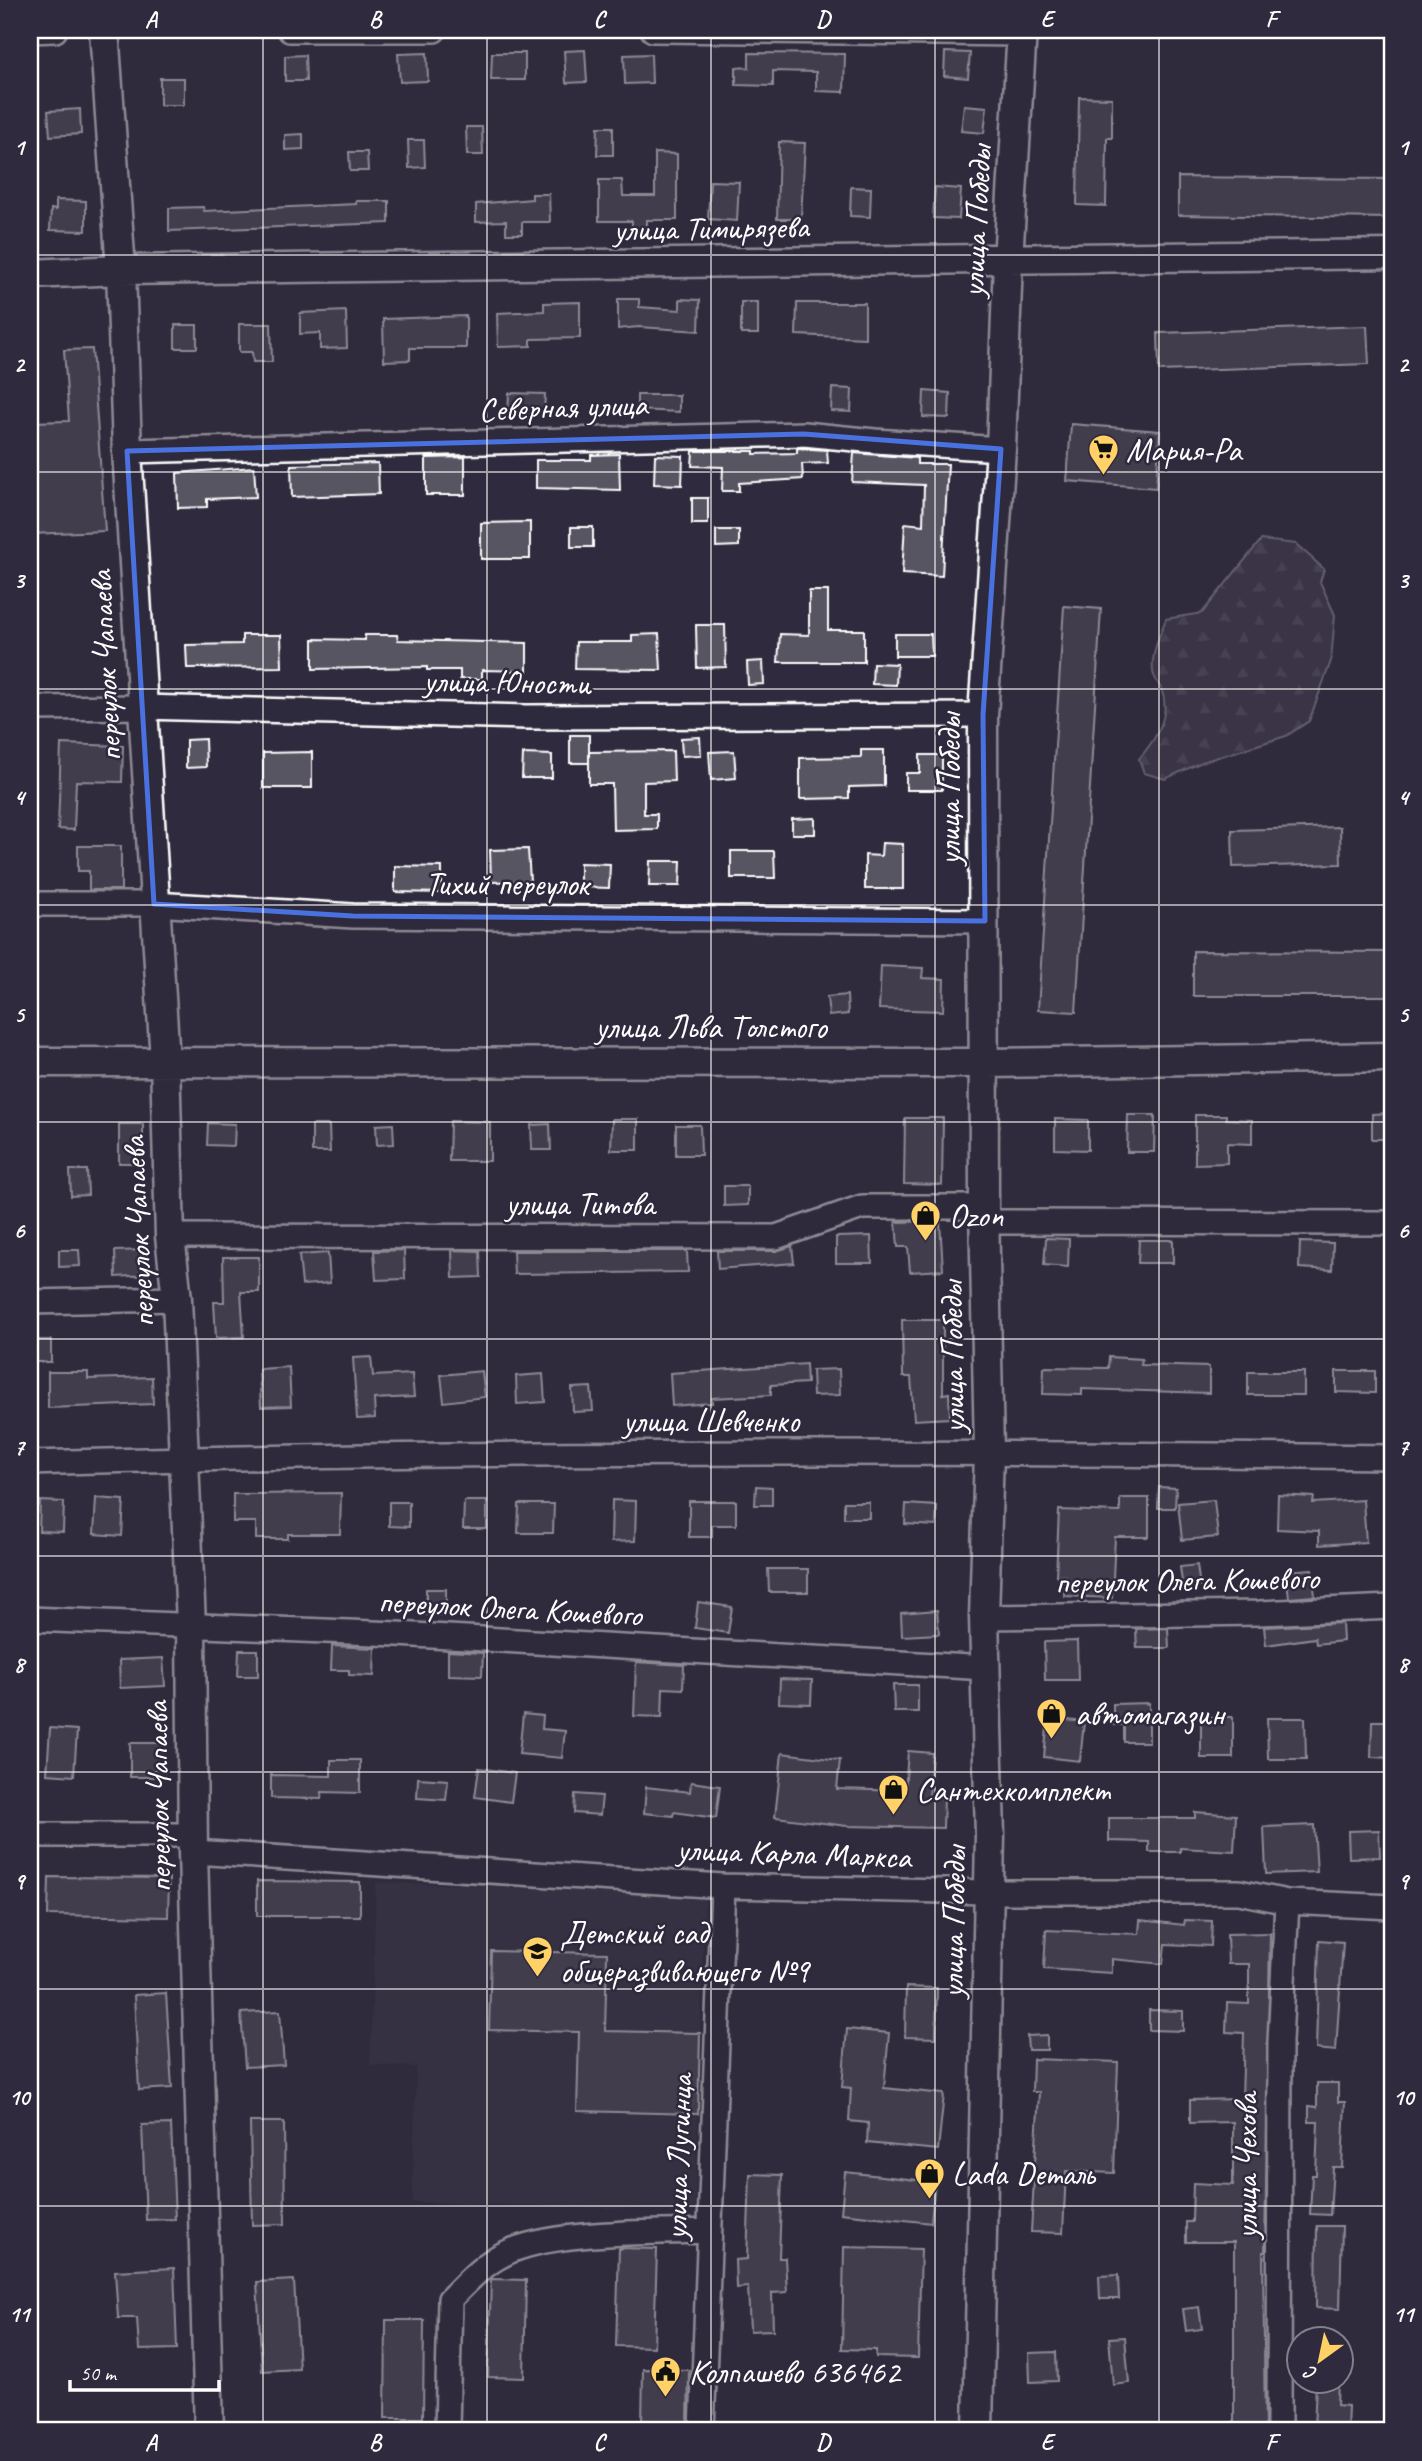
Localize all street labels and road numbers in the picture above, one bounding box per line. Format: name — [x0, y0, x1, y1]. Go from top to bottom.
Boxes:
street label: улица Победы — [951, 141, 1001, 300]
street label: улица Тимирязева — [611, 205, 811, 251]
street label: Северная улица — [478, 383, 651, 431]
street label: переулок Чапаева — [79, 568, 131, 763]
street label: улица Юности — [421, 660, 593, 704]
street label: улица Победы — [928, 710, 970, 867]
street label: Тихий переулок — [425, 863, 592, 905]
street label: улица Льва Толстого — [593, 1006, 829, 1048]
street label: переулок Чапаева — [112, 1134, 164, 1329]
street label: улица Титова — [503, 1183, 657, 1225]
street label: улица Победы — [930, 1278, 974, 1436]
street label: улица Шевченко — [621, 1400, 801, 1442]
street label: переулок Олега Кошевого — [1055, 1557, 1322, 1603]
street label: переулок Олега Кошевого — [377, 1580, 645, 1636]
street label: переулок Чапаева — [135, 1699, 181, 1893]
street label: улица Карла Маркса — [674, 1828, 914, 1878]
street label: улица Победы — [931, 1843, 975, 2001]
street label: улица Лугинца — [654, 2071, 702, 2243]
street label: улица Чехова — [1225, 2091, 1267, 2241]

